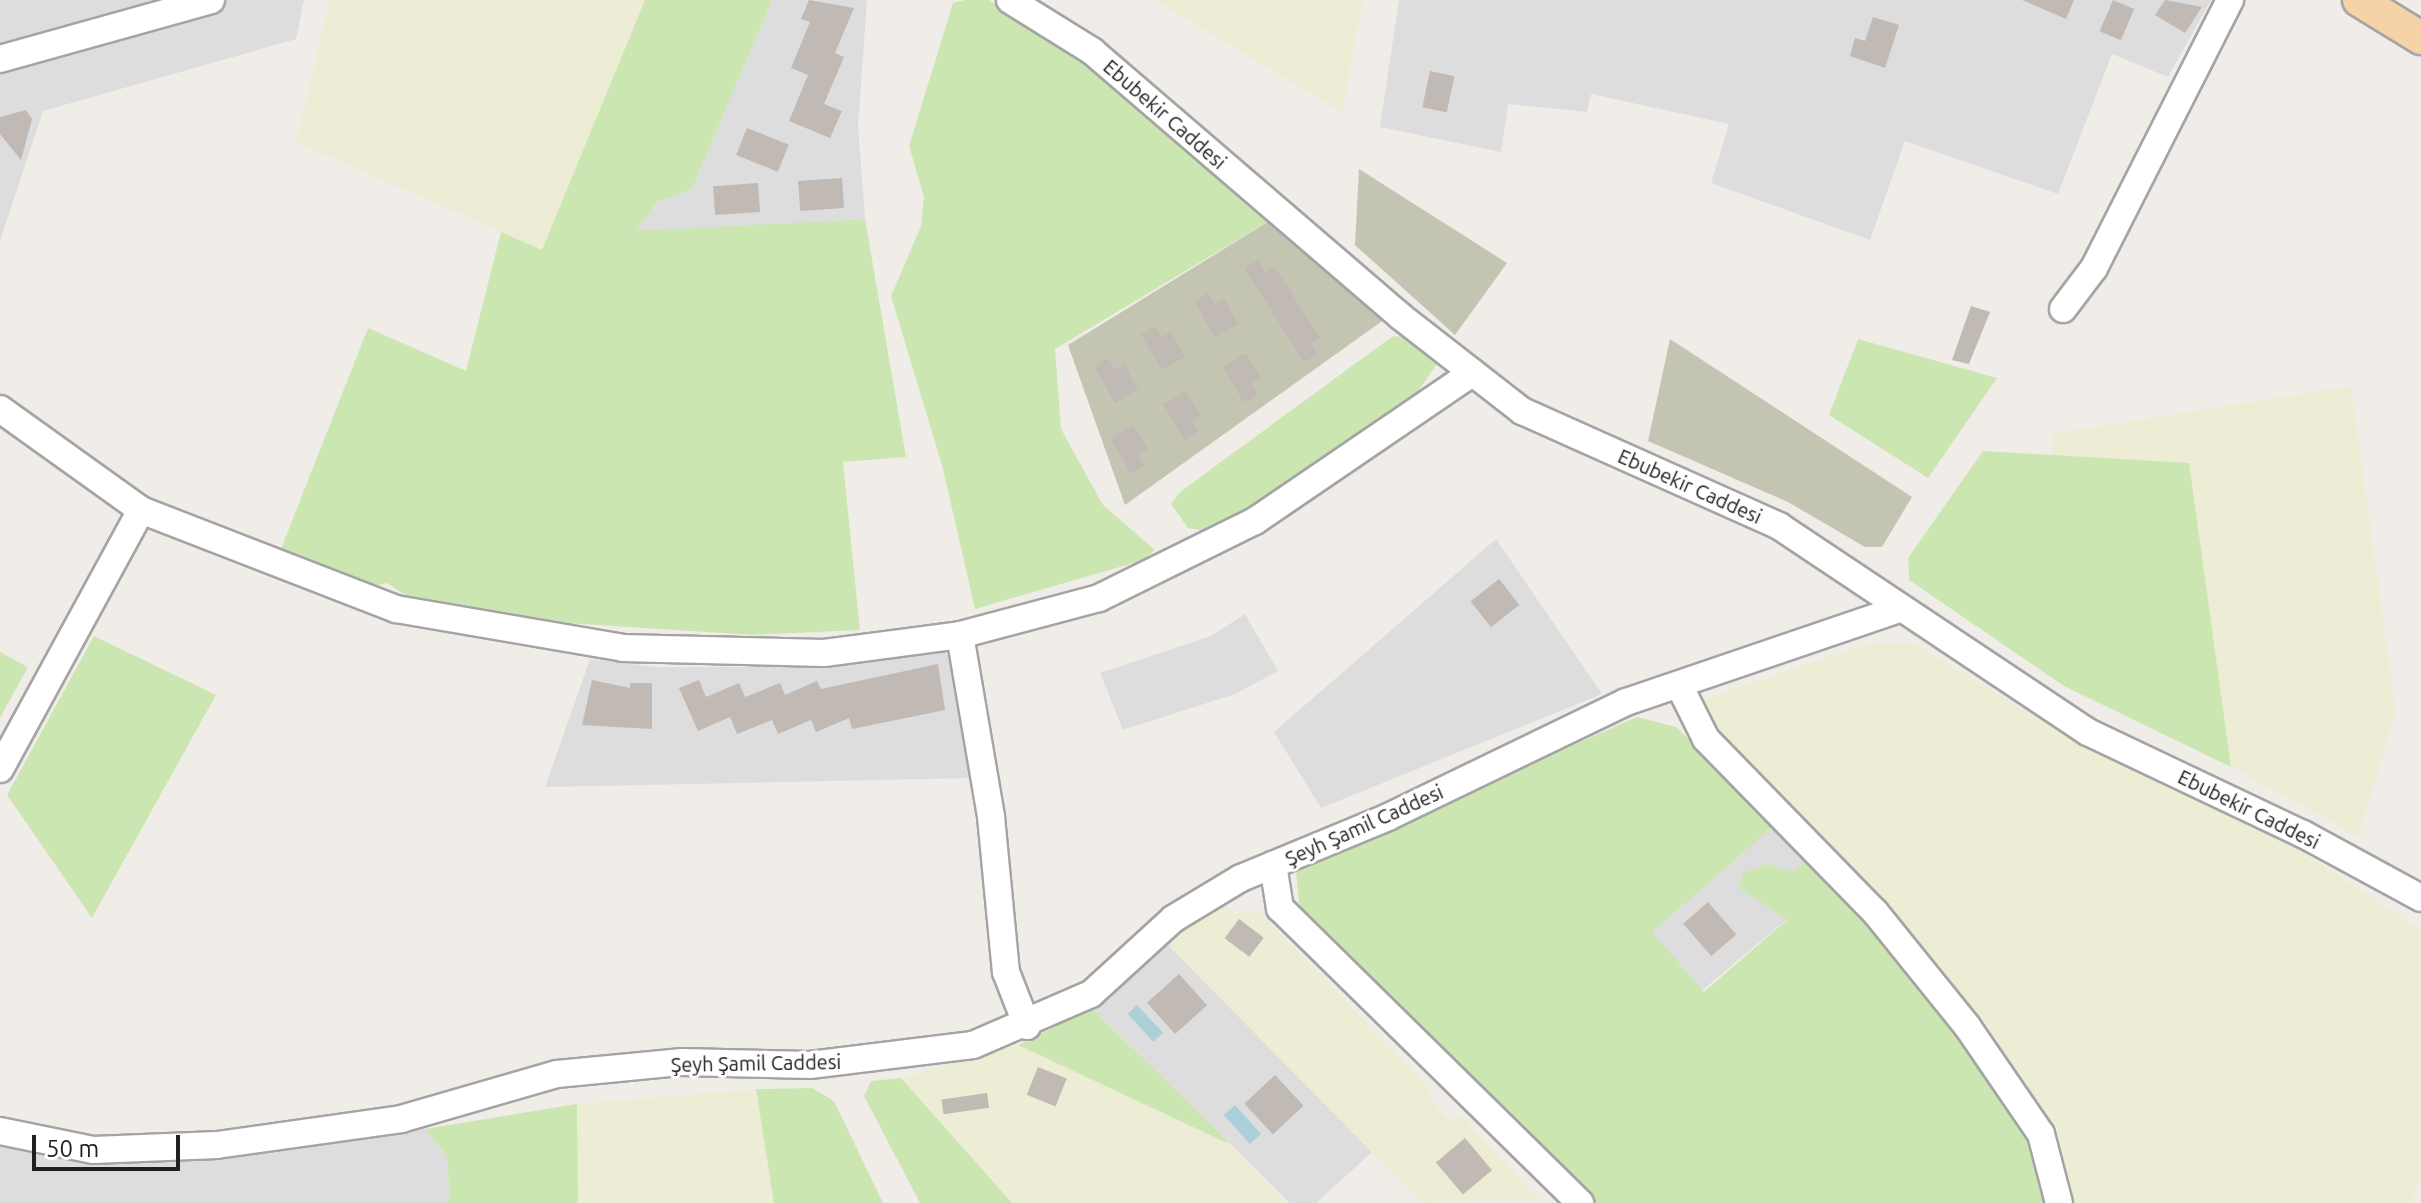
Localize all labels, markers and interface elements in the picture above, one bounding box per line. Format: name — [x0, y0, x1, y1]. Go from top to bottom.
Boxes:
street label: Ebubekir Caddesi — [1099, 54, 1231, 174]
street label: Ebubekir Caddesi — [1614, 444, 1766, 528]
street label: Ebubekir Caddesi — [2174, 764, 2324, 854]
street label: Şeyh Şamil Caddesi — [1281, 779, 1447, 871]
street label: Şeyh Şamil Caddesi — [671, 1050, 841, 1076]
scale bar — [36, 1119, 184, 1169]
text: 50 m — [46, 1135, 99, 1162]

